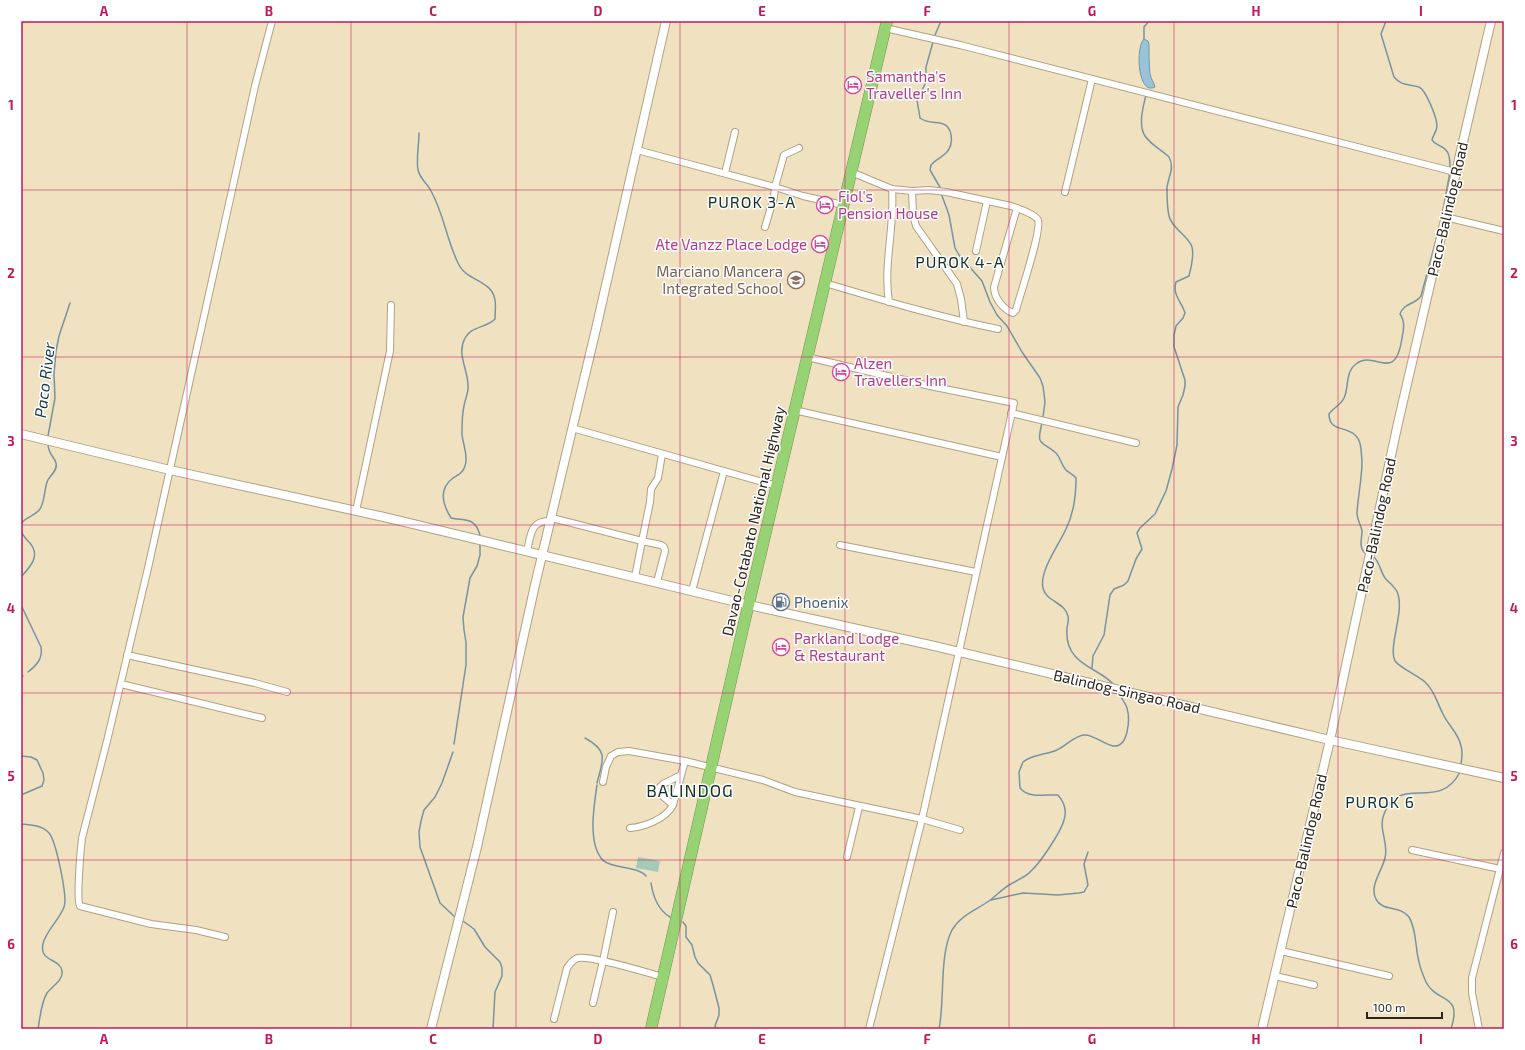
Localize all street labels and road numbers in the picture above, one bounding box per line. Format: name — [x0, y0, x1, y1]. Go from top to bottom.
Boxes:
street label: Paco-Balindog Road — [1423, 140, 1471, 278]
street label: Davao-Cotabato National Highway — [718, 404, 788, 638]
street label: Paco-Balindog Road — [1353, 456, 1399, 594]
street label: Balindog-Singao Road — [1052, 665, 1202, 717]
street label: Paco-Balindog Road — [1282, 772, 1330, 910]

